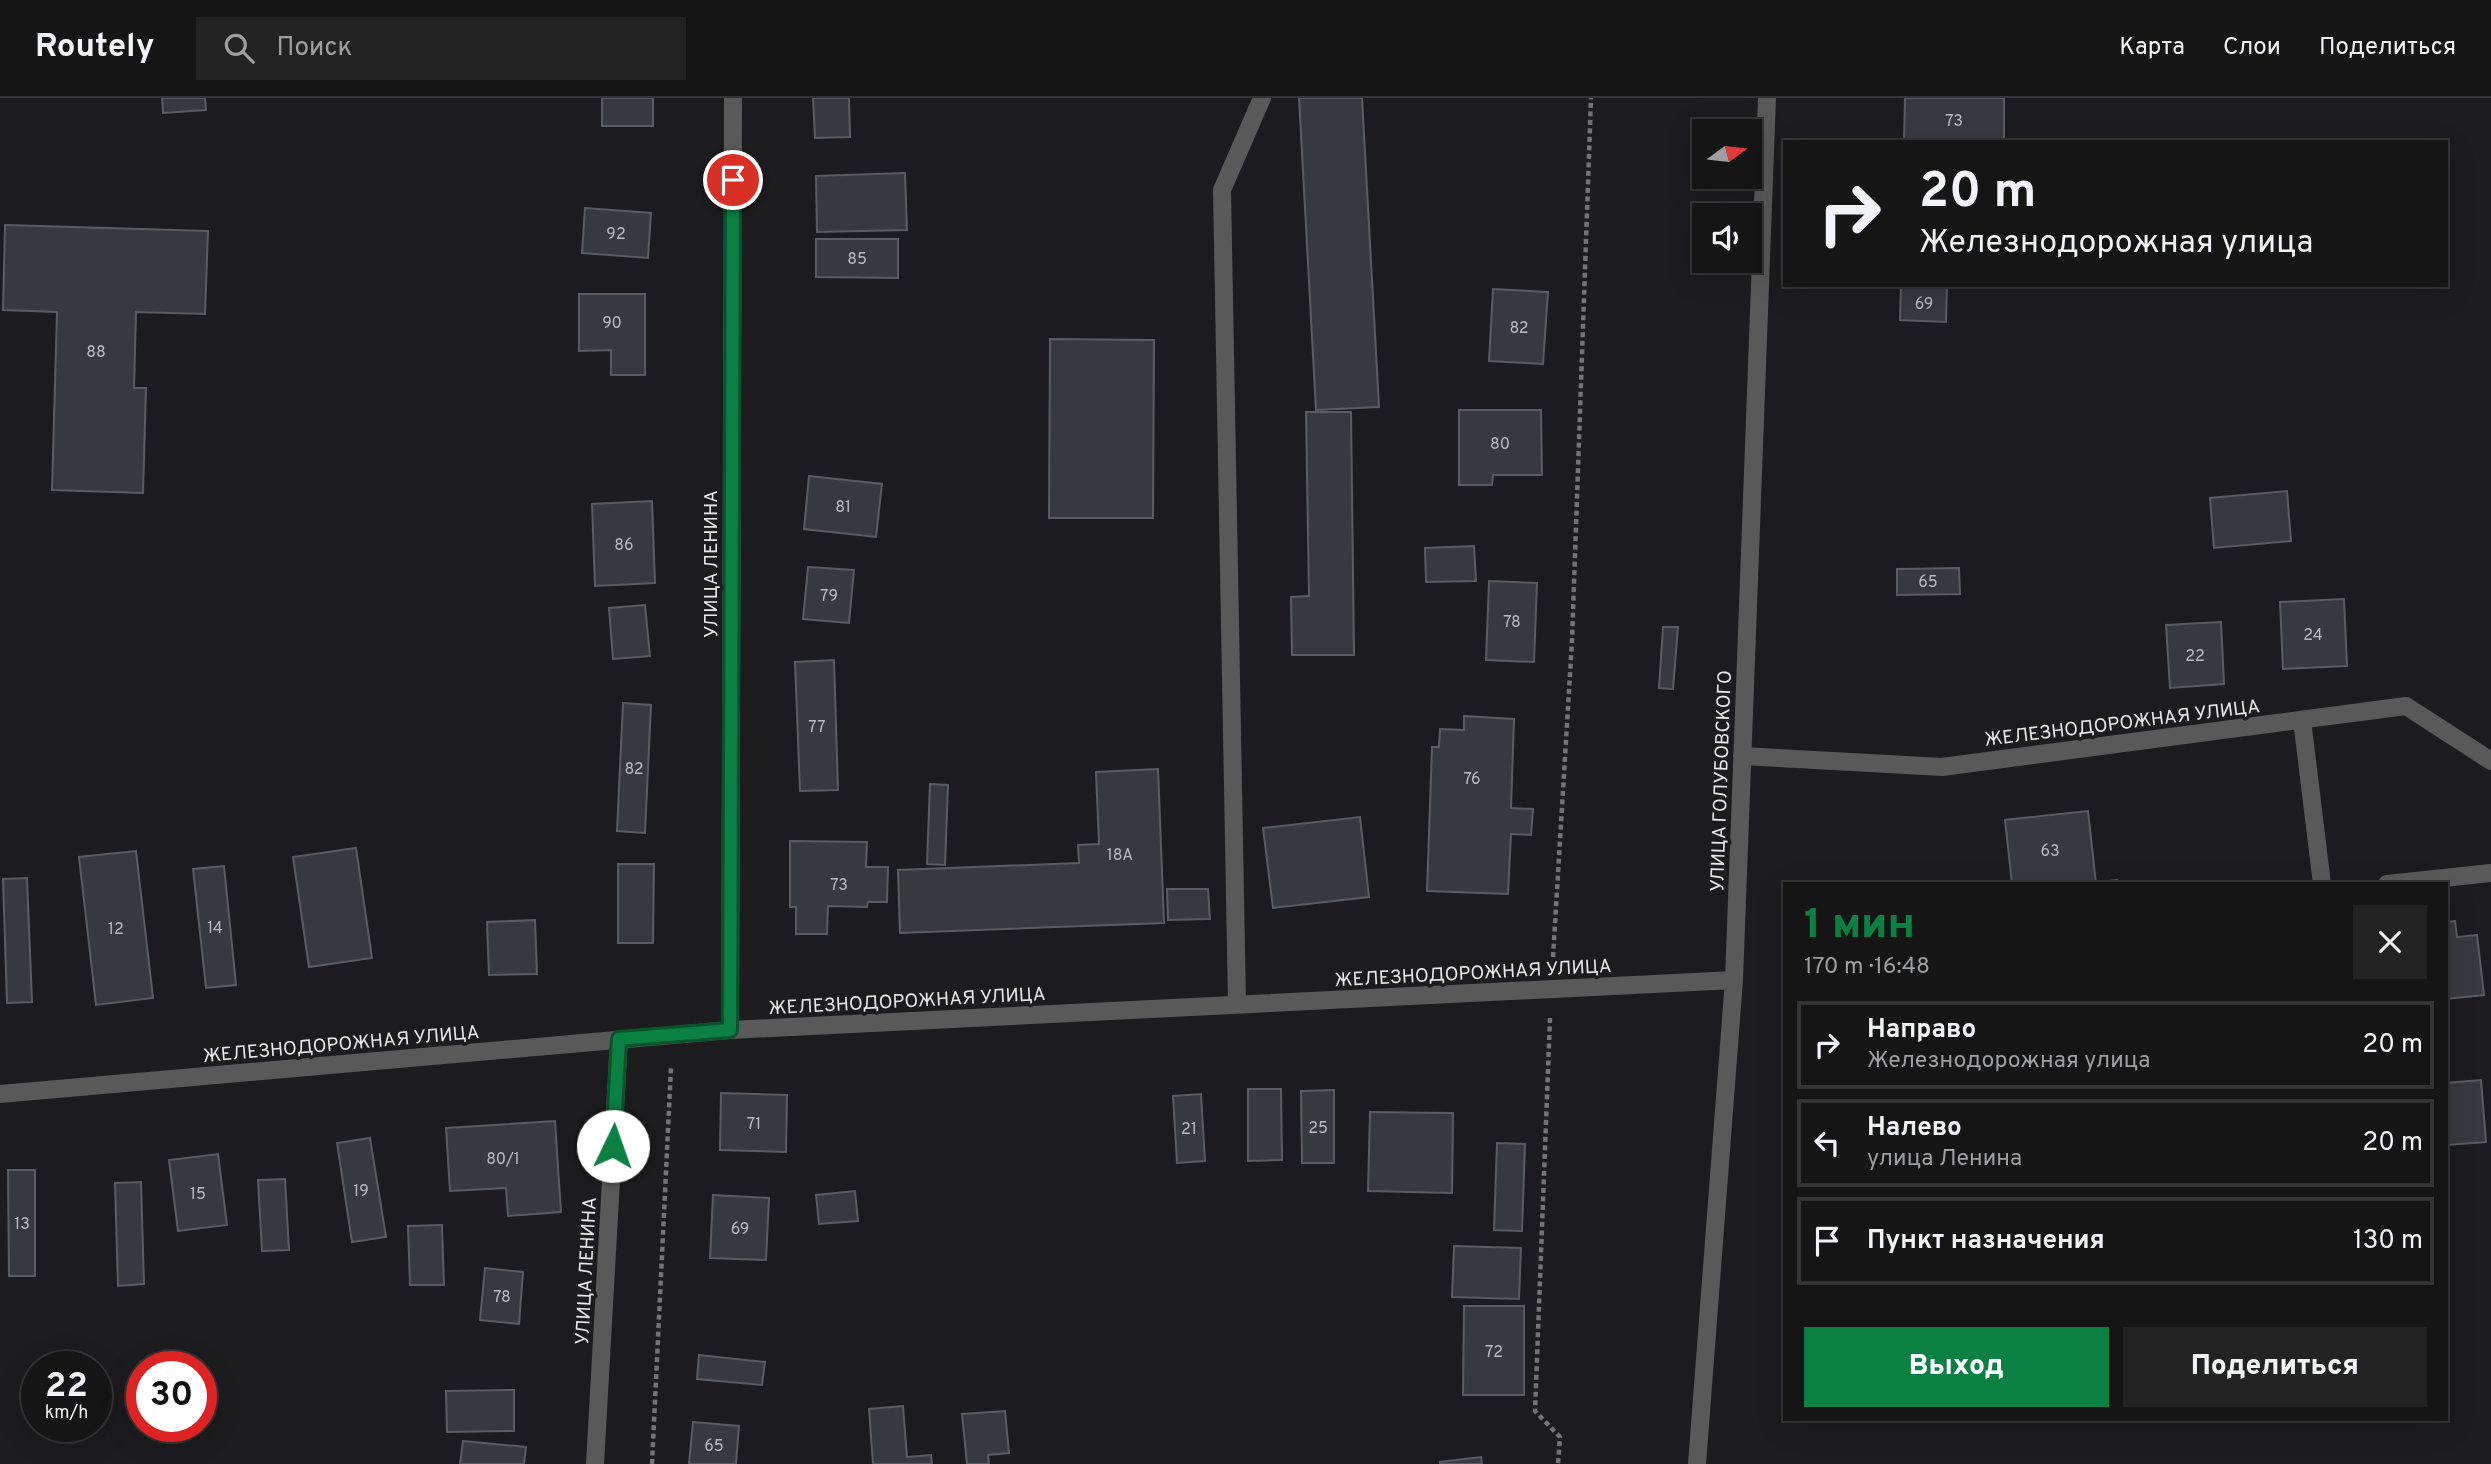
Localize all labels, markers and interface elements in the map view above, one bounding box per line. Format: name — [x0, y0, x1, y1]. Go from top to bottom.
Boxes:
search box — [196, 17, 686, 80]
text: Routely — [35, 27, 154, 69]
icon: search — [220, 29, 258, 67]
text: Поиск — [276, 32, 352, 65]
text: Карта — [2119, 33, 2185, 63]
text: Слои — [2223, 33, 2281, 63]
text: Поделиться — [2319, 33, 2456, 63]
house number: 73 — [1945, 112, 1963, 132]
north arrow — [1692, 119, 1762, 189]
map controls — [1692, 119, 1762, 273]
pin — [703, 150, 763, 210]
icon: arrive — [714, 161, 752, 199]
text: 20 m — [1919, 163, 2036, 225]
icon: right — [1804, 168, 1895, 259]
button: sound — [1692, 203, 1762, 273]
text: Железнодорожная улица — [1919, 224, 2313, 264]
house number: 92 — [606, 225, 626, 245]
house number: 85 — [847, 250, 867, 270]
house number: 69 — [1915, 295, 1933, 315]
house number: 90 — [602, 314, 622, 334]
house number: 82 — [1509, 319, 1529, 339]
house number: 88 — [86, 343, 106, 363]
house number: 80 — [1490, 435, 1510, 455]
street label: УЛИЦА ЛЕНИНА — [700, 490, 724, 638]
house number: 81 — [835, 498, 851, 518]
house number: 86 — [614, 536, 634, 556]
house number: 65 — [1918, 573, 1938, 593]
house number: 79 — [820, 587, 838, 607]
house number: 78 — [1503, 613, 1521, 633]
house number: 24 — [2303, 626, 2323, 646]
house number: 22 — [2185, 647, 2205, 667]
street label: УЛИЦА ГОЛУБОВСКОГО — [1706, 670, 1738, 892]
street label: ЖЕЛЕЗНОДОРОЖНАЯ УЛИЦА — [1983, 695, 2261, 753]
house number: 77 — [808, 718, 826, 738]
house number: 82 — [624, 760, 644, 780]
house number: 76 — [1463, 770, 1481, 790]
house number: 63 — [2040, 842, 2060, 862]
house number: 18А — [1107, 846, 1133, 866]
house number: 73 — [830, 876, 848, 896]
text: 1 мин — [1804, 900, 1915, 953]
button: close — [2353, 905, 2427, 979]
house number: 14 — [207, 919, 223, 939]
house number: 12 — [108, 920, 124, 940]
text: 170 m · 16:48 — [1804, 953, 1930, 982]
street label: ЖЕЛЕЗНОДОРОЖНАЯ УЛИЦА — [1334, 955, 1612, 993]
street label: ЖЕЛЕЗНОДОРОЖНАЯ УЛИЦА — [768, 983, 1046, 1021]
text: Направо — [1867, 1014, 1976, 1047]
street label: ЖЕЛЕЗНОДОРОЖНАЯ УЛИЦА — [202, 1021, 480, 1069]
icon: right — [1808, 1026, 1846, 1064]
text: 20 m — [2362, 1029, 2423, 1062]
text: Железнодорожная улица — [1867, 1047, 2150, 1076]
position arrow — [576, 1109, 650, 1183]
text: Налево — [1867, 1112, 1962, 1145]
house number: 71 — [747, 1115, 761, 1135]
house number: 25 — [1308, 1119, 1328, 1139]
house number: 21 — [1181, 1120, 1197, 1140]
icon: left — [1808, 1124, 1846, 1162]
text: 20 m — [2362, 1127, 2423, 1160]
text: улица Ленина — [1867, 1145, 2022, 1174]
house number: 80/1 — [486, 1150, 520, 1170]
house number: 19 — [353, 1182, 369, 1202]
house number: 15 — [190, 1185, 206, 1205]
street label: УЛИЦА ЛЕНИНА — [571, 1197, 603, 1346]
house number: 13 — [14, 1215, 30, 1235]
house number: 69 — [731, 1220, 749, 1240]
icon: arrive — [1808, 1222, 1846, 1260]
text: Пункт назначения — [1867, 1225, 2105, 1258]
text: 130 m — [2353, 1225, 2423, 1258]
house number: 78 — [493, 1288, 511, 1308]
button: Выход — [1804, 1327, 2109, 1407]
button: Поделиться — [2123, 1327, 2427, 1407]
house number: 72 — [1485, 1343, 1503, 1363]
speed limit sign: 30 — [126, 1351, 217, 1442]
text: 22 — [45, 1365, 88, 1409]
text: km/h — [45, 1402, 88, 1425]
house number: 65 — [704, 1437, 724, 1457]

